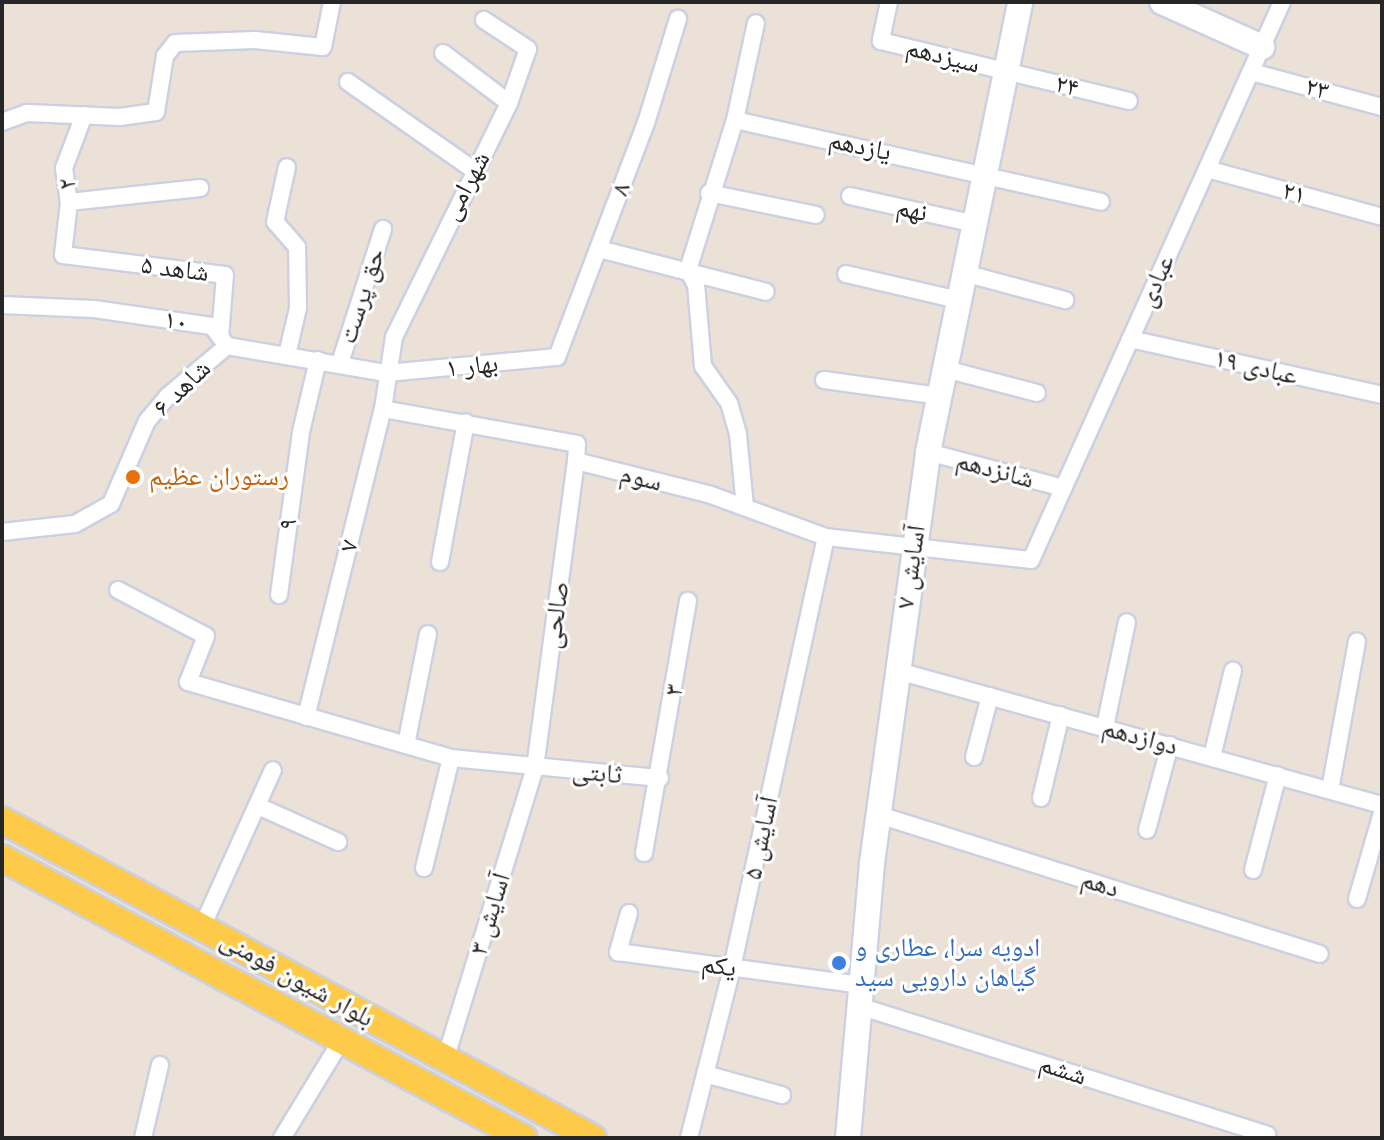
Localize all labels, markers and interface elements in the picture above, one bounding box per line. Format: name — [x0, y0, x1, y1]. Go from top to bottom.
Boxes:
street label: سیزدهم — [903, 32, 983, 80]
street label: ۲۴ — [1052, 68, 1082, 104]
street label: ۲۳ — [1302, 71, 1332, 107]
street label: یازدهم — [826, 124, 894, 168]
street label: شهرامی — [435, 146, 497, 226]
street label: ۲۱ — [1279, 175, 1309, 211]
street label: ۲ — [51, 176, 83, 192]
street label: ۸ — [604, 178, 638, 200]
street label: نهم — [893, 191, 931, 229]
street label: حق پرست — [332, 244, 392, 348]
street label: شاهد ۵ — [139, 249, 211, 289]
street label: عبادی — [1131, 250, 1181, 312]
street label: ۱۰ — [162, 304, 190, 338]
street label: عبادی ۱۹ — [1211, 342, 1301, 392]
street label: بهار ۱ — [444, 348, 500, 384]
street label: شاهد ۶ — [147, 353, 217, 423]
street label: شانزدهم — [953, 445, 1037, 495]
street label: سوم — [617, 458, 665, 498]
place label: رستوران عظیم — [149, 461, 289, 493]
marker: رستوران عظیم — [124, 468, 142, 486]
street label: ۹ — [272, 516, 304, 532]
street label: آسایش ۷ — [890, 523, 932, 611]
street label: ۷ — [332, 537, 366, 555]
street label: صالحی — [536, 579, 576, 651]
street label: ۳ — [658, 682, 690, 698]
street label: دوازدهم — [1099, 712, 1181, 762]
street label: ثابتی — [571, 755, 623, 791]
street label: آسایش ۵ — [737, 794, 785, 882]
street label: دهم — [1077, 864, 1123, 904]
street label: آسایش ۳ — [463, 869, 517, 959]
street label: بلوار شیون فومنی — [215, 924, 379, 1034]
place label: ادویه سرا، عطاری و گیاهان دارویی سید — [855, 932, 1040, 994]
street label: یکم — [700, 948, 738, 984]
marker: ادویه سرا، عطاری و گیاهان دارویی سید — [830, 954, 848, 972]
street label: ششم — [1035, 1048, 1091, 1092]

